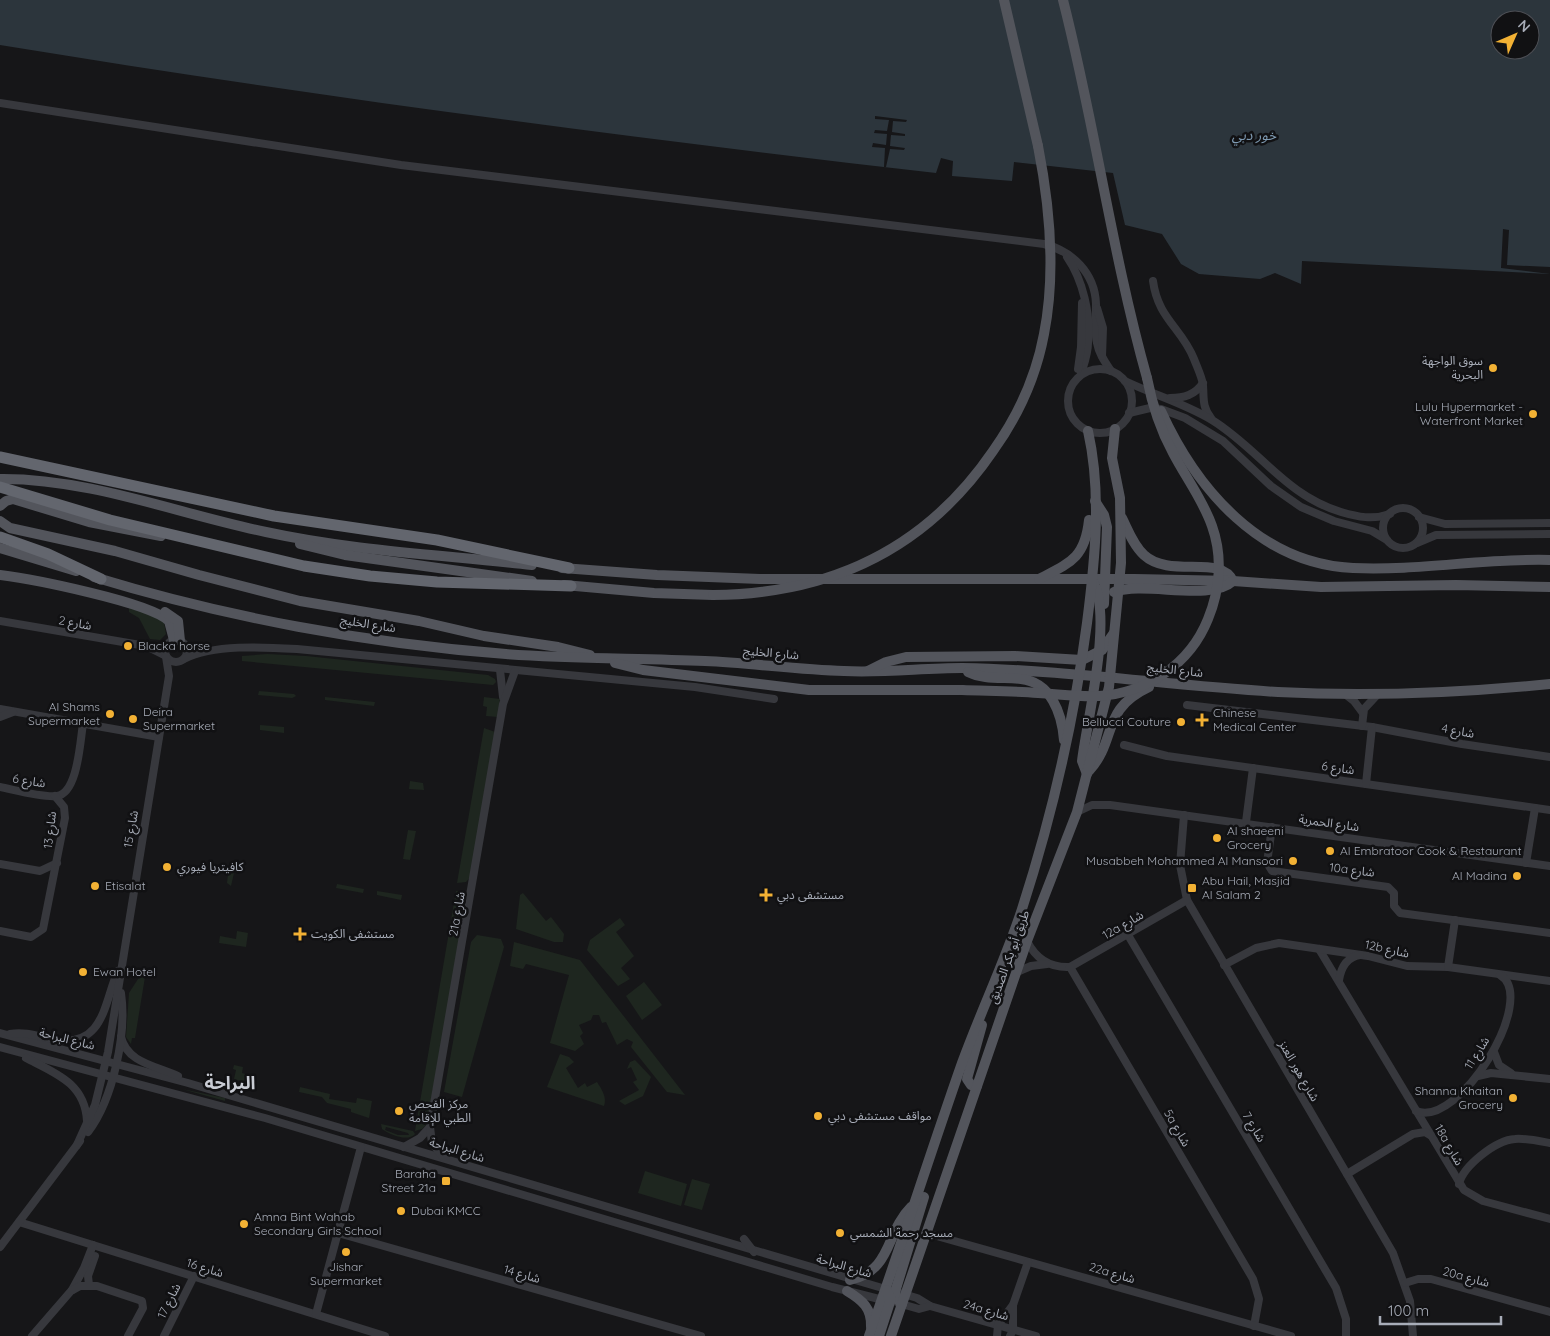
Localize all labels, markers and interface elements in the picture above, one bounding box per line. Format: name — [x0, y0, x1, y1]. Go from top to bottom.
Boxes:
north arrow — [1490, 10, 1540, 60]
text: N — [1514, 16, 1534, 36]
water label: خور دبي — [1232, 126, 1277, 146]
place label: سوق الواجهة البحرية — [1422, 353, 1483, 382]
marker: سوق الواجهة البحرية — [1487, 362, 1499, 374]
place label: Lulu Hypermarket - Waterfront Market — [1415, 399, 1523, 428]
marker: Lulu Hypermarket - Waterfront Market — [1527, 408, 1539, 420]
street label: شارع 2 — [57, 612, 93, 635]
street label: شارع الخليج — [339, 612, 397, 637]
place label: Blacka horse — [138, 638, 210, 653]
marker: Blacka horse — [122, 640, 134, 652]
street label: شارع الخليج — [742, 643, 800, 664]
street label: شارع الخليج — [1146, 659, 1204, 682]
place label: Al Shams Supermarket — [28, 699, 100, 728]
place label: Deira Supermarket — [143, 704, 215, 733]
place label: Chinese Medical Center — [1213, 705, 1296, 734]
marker: Al Shams Supermarket — [104, 708, 116, 720]
marker: Deira Supermarket — [127, 713, 139, 725]
marker: Chinese Medical Center — [1195, 713, 1209, 727]
place label: Bellucci Couture — [1082, 714, 1171, 729]
marker: Bellucci Couture — [1175, 716, 1187, 728]
street label: شارع 4 — [1440, 720, 1476, 743]
street label: شارع 6 — [1320, 758, 1356, 779]
street label: شارع 6 — [11, 771, 47, 792]
street label: شارع 15 — [120, 809, 143, 849]
street label: شارع 13 — [40, 810, 61, 850]
street label: شارع الحمرية — [1298, 811, 1360, 836]
place label: Al shaeeni Grocery — [1227, 823, 1284, 852]
marker: Al shaeeni Grocery — [1211, 832, 1223, 844]
place label: Al Embratoor Cook & Restaurant — [1340, 843, 1522, 858]
marker: Al Embratoor Cook & Restaurant — [1324, 845, 1336, 857]
place label: Musabbeh Mohammed Al Mansoori — [1086, 853, 1283, 868]
marker: Musabbeh Mohammed Al Mansoori — [1287, 855, 1299, 867]
place label: كافيتريا فيوري — [177, 859, 245, 877]
street label: 10a شارع — [1328, 859, 1376, 882]
marker: كافيتريا فيوري — [161, 861, 173, 873]
place label: Al Madina — [1452, 868, 1507, 883]
marker: Al Madina — [1511, 870, 1523, 882]
place label: Abu Hail, Masjid Al Salam 2 — [1202, 873, 1290, 902]
place label: Etisalat — [105, 878, 146, 893]
marker: Etisalat — [89, 880, 101, 892]
marker: Abu Hail, Masjid Al Salam 2 — [1186, 882, 1198, 894]
place label: مستشفى دبي — [777, 887, 844, 905]
marker: مستشفى دبي — [759, 888, 773, 902]
street label: 21a شارع — [445, 890, 470, 938]
street label: 12a شارع — [1100, 907, 1147, 944]
street label: طريق أبو بكر الصديق — [985, 908, 1033, 1006]
place label: مستشفى الكويت — [311, 926, 395, 941]
marker: مستشفى الكويت — [293, 927, 307, 941]
street label: 12b شارع — [1363, 936, 1411, 962]
place label: Ewan Hotel — [93, 964, 156, 979]
marker: Ewan Hotel — [77, 966, 89, 978]
street label: شارع البراحة — [37, 1024, 97, 1055]
street label: شارع 11 — [1461, 1034, 1494, 1073]
street label: شارع هور العنز — [1274, 1037, 1323, 1105]
district label: البراحة — [204, 1071, 256, 1094]
place label: Shanna Khaitan Grocery — [1415, 1083, 1503, 1112]
marker: Shanna Khaitan Grocery — [1507, 1092, 1519, 1104]
place label: مركز الفحص الطبي للإقامة — [409, 1096, 471, 1128]
marker: مركز الفحص الطبي للإقامة — [393, 1105, 405, 1117]
street label: 5a شارع — [1159, 1106, 1194, 1150]
place label: مواقف مستشفى دبي — [828, 1108, 932, 1126]
street label: شارع 7 — [1238, 1109, 1269, 1146]
marker: مواقف مستشفى دبي — [812, 1110, 824, 1122]
street label: 18a شارع — [1430, 1122, 1467, 1169]
street label: شارع البراحة — [427, 1134, 487, 1167]
place label: Baraha Street 21a — [382, 1166, 436, 1195]
marker: Baraha Street 21a — [440, 1175, 452, 1187]
place label: Dubai KMCC — [411, 1203, 481, 1218]
marker: Dubai KMCC — [395, 1205, 407, 1217]
place label: Amna Bint Wahab Secondary Girls School — [254, 1209, 381, 1238]
marker: Amna Bint Wahab Secondary Girls School — [238, 1218, 250, 1230]
place label: مسجد رحمة الشمسي — [850, 1225, 953, 1243]
marker: مسجد رحمة الشمسي — [834, 1227, 846, 1239]
marker: Jishar Supermarket — [340, 1246, 352, 1258]
street label: شارع البراحة — [814, 1250, 874, 1283]
street label: شارع 16 — [184, 1255, 225, 1282]
place label: Jishar Supermarket — [310, 1259, 382, 1288]
street label: 22a شارع — [1087, 1259, 1137, 1288]
street label: شارع 14 — [502, 1261, 542, 1288]
street label: 20a شارع — [1441, 1263, 1491, 1292]
street label: شارع 17 — [154, 1281, 185, 1322]
scale bar — [1380, 1294, 1501, 1326]
street label: 24a شارع — [961, 1296, 1011, 1325]
text: 100 m — [1388, 1301, 1429, 1320]

